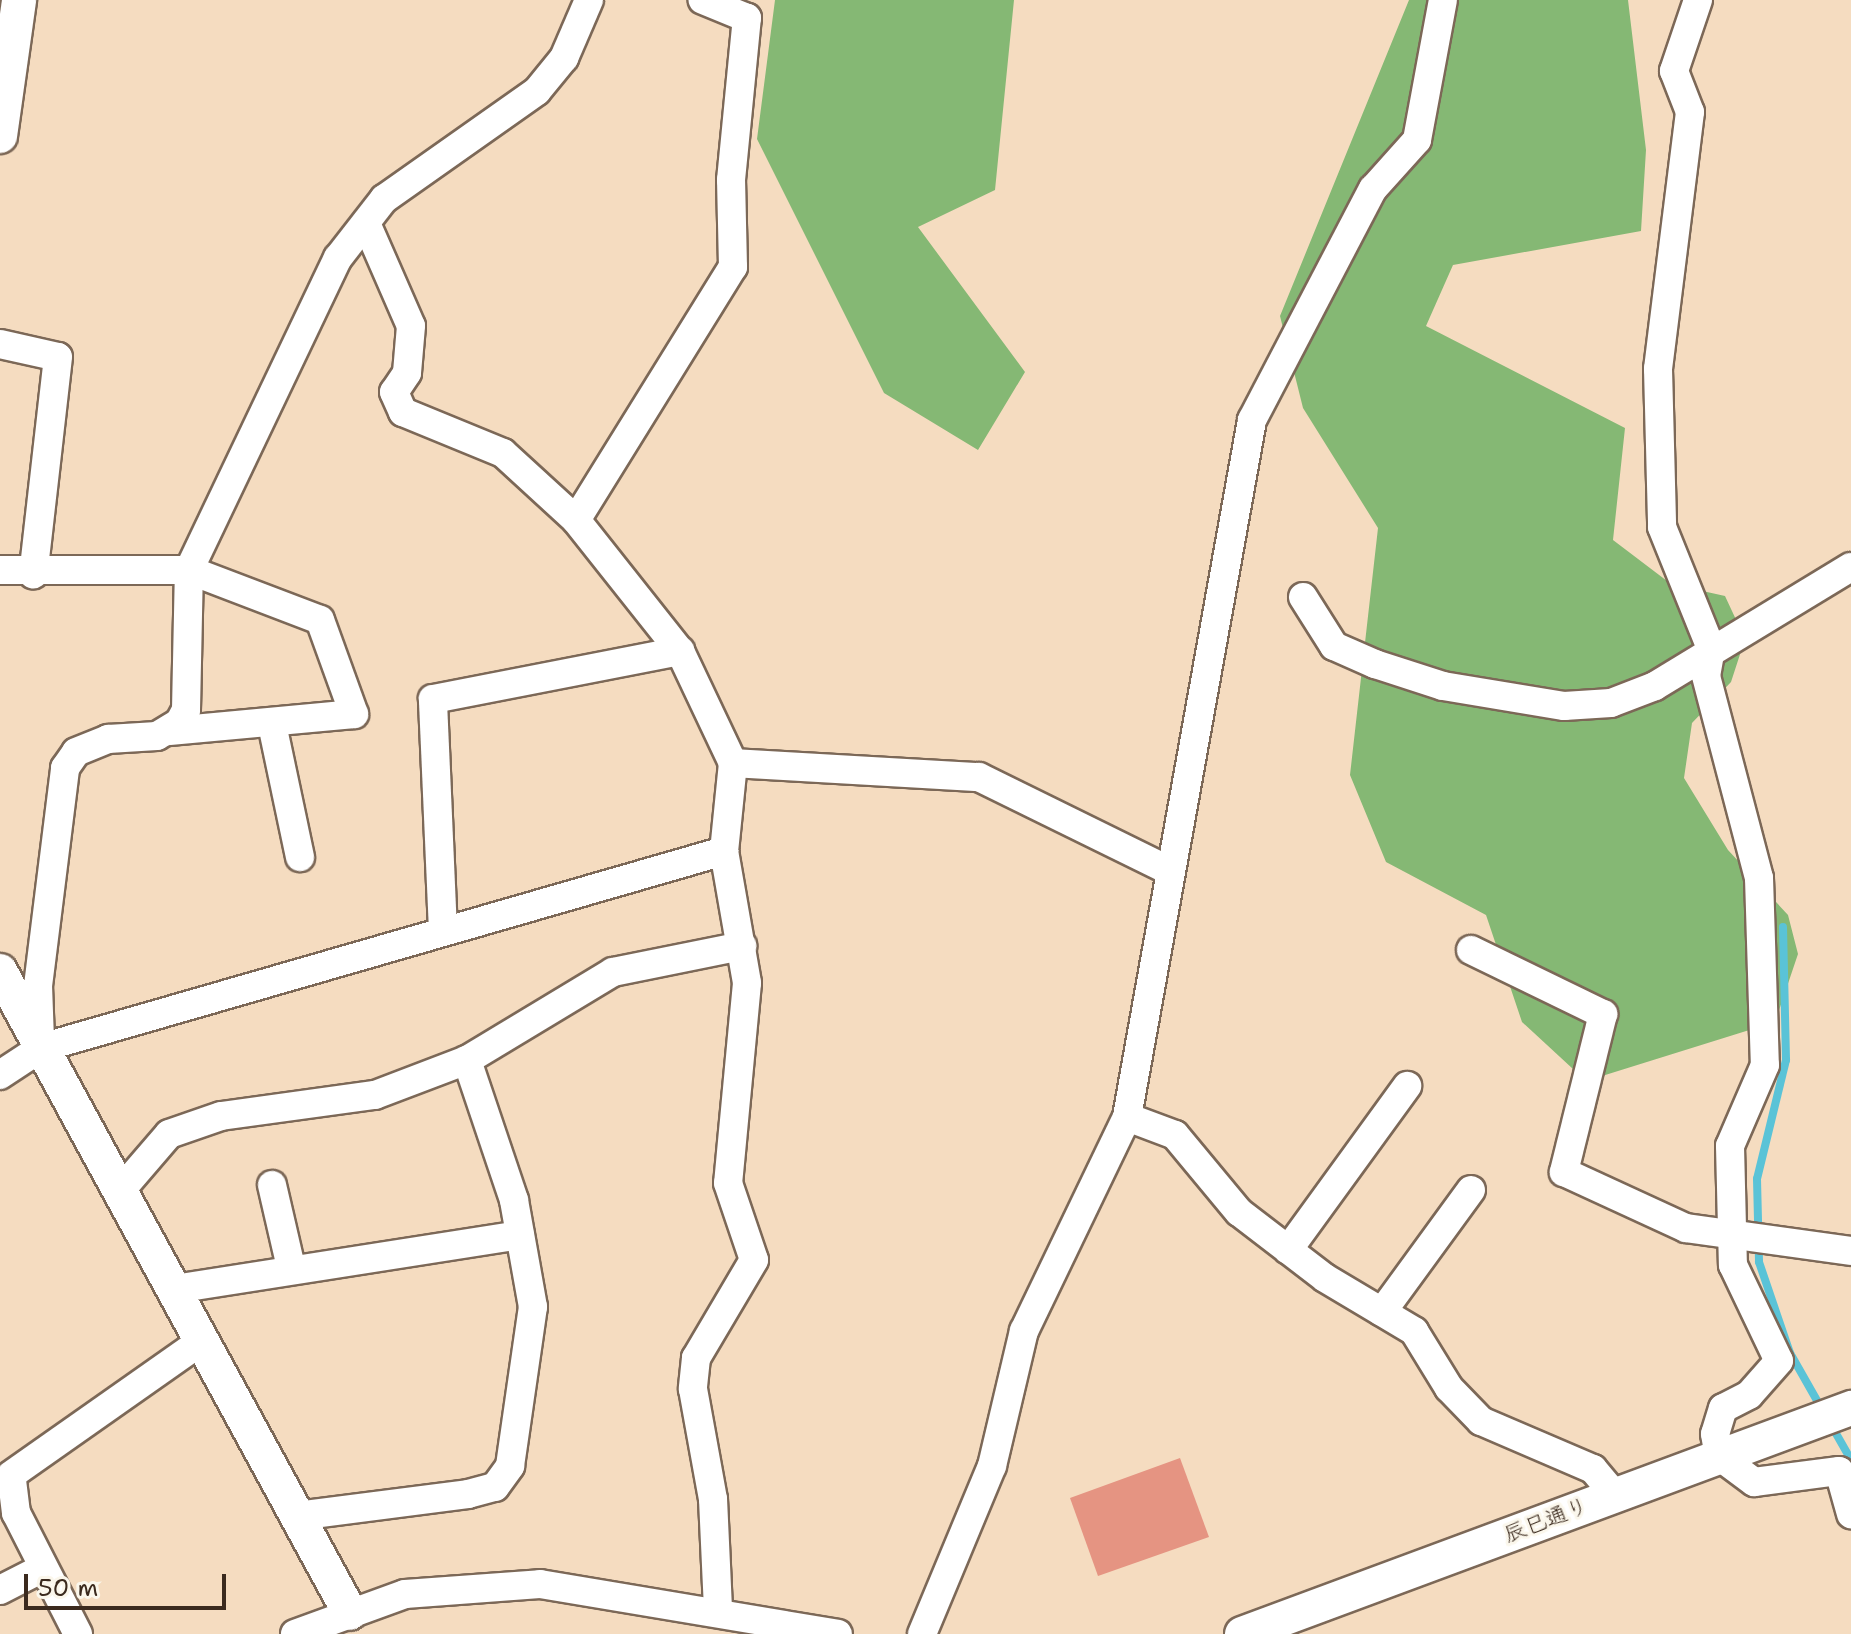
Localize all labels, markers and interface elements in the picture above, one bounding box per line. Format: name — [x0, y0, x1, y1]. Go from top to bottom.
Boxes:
street label: 辰巳通り — [1500, 1492, 1592, 1548]
scale bar — [28, 1558, 230, 1608]
text: 50 m — [38, 1572, 98, 1604]

